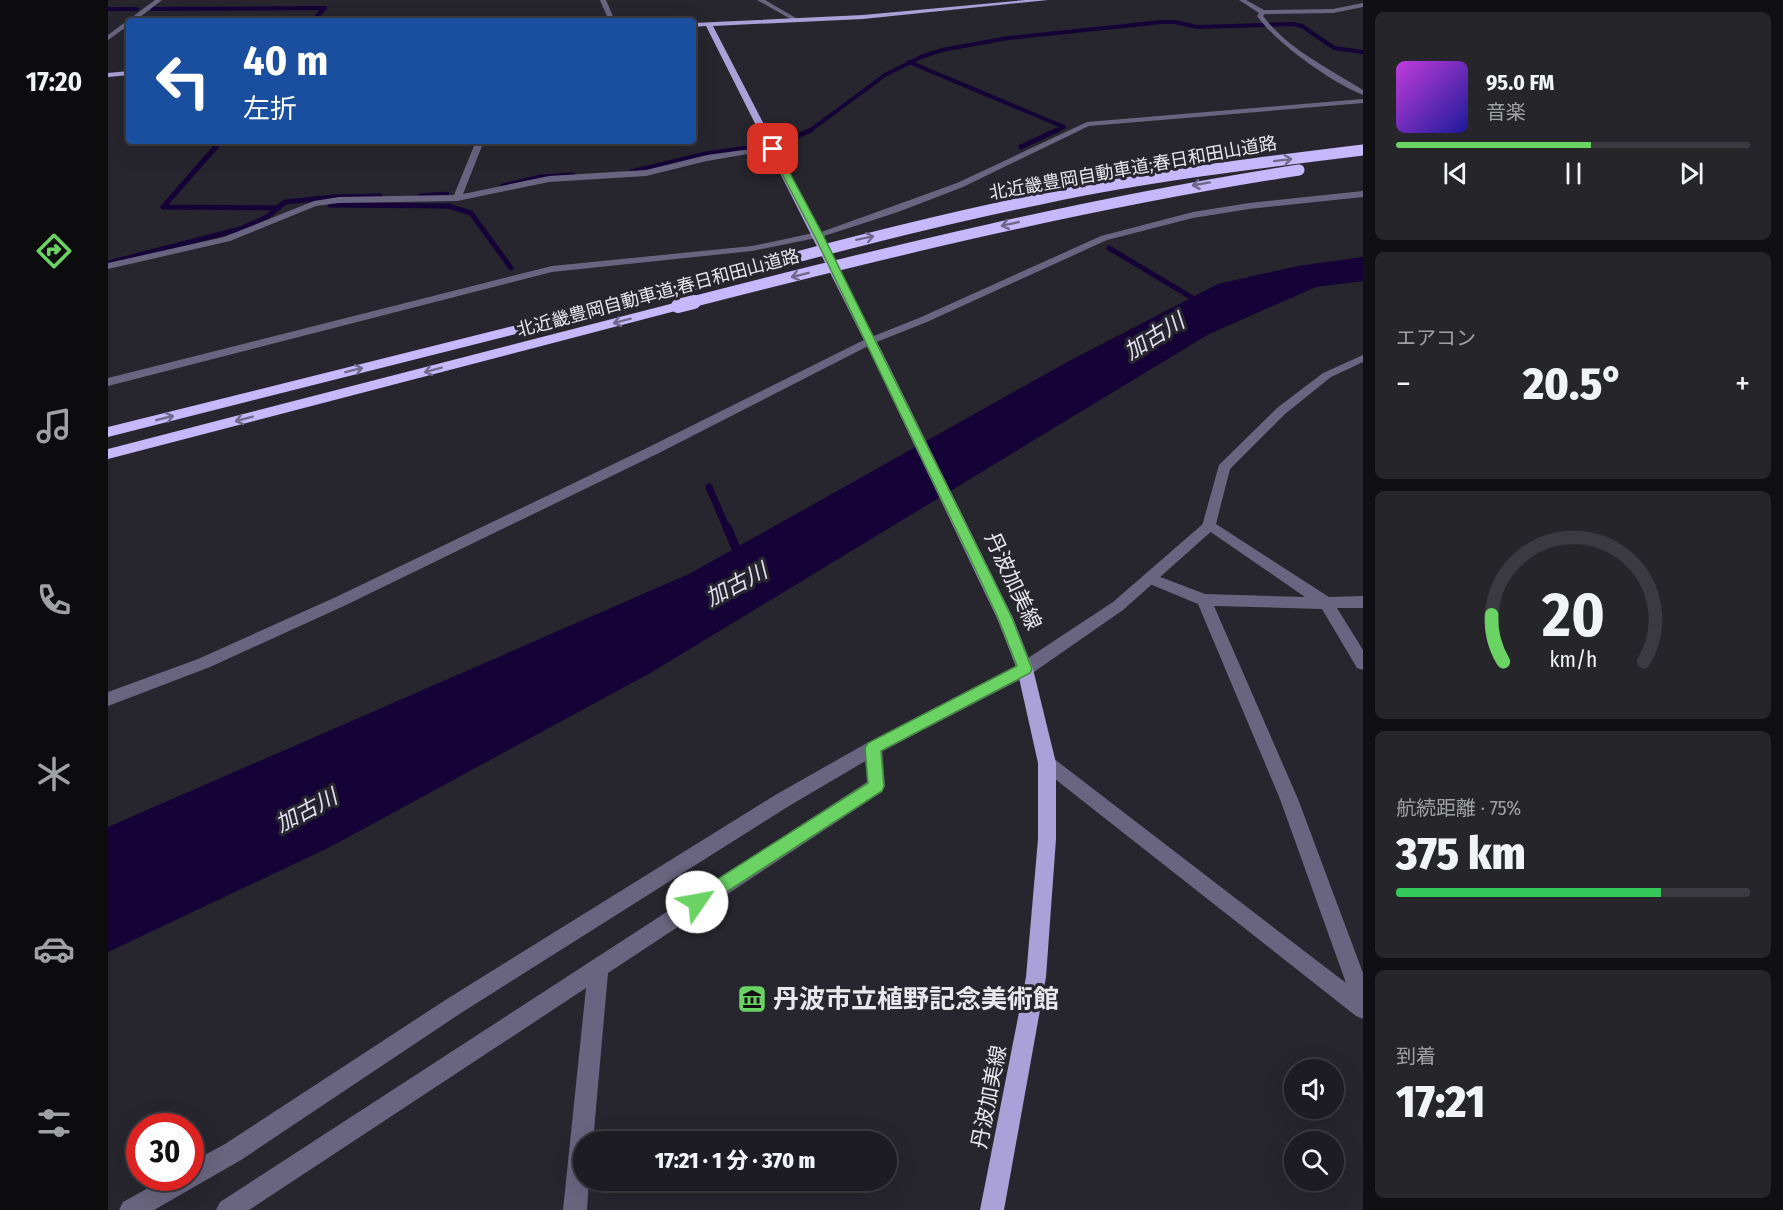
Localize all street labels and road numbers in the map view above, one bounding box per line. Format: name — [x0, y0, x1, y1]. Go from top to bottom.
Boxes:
street label: 北近畿豊岡自動車道;春日和田山道路 — [987, 132, 1279, 204]
street label: 北近畿豊岡自動車道;春日和田山道路 — [514, 245, 802, 341]
street label: 丹波加美線 — [979, 528, 1047, 634]
street label: 丹波加美線 — [966, 1043, 1012, 1151]

